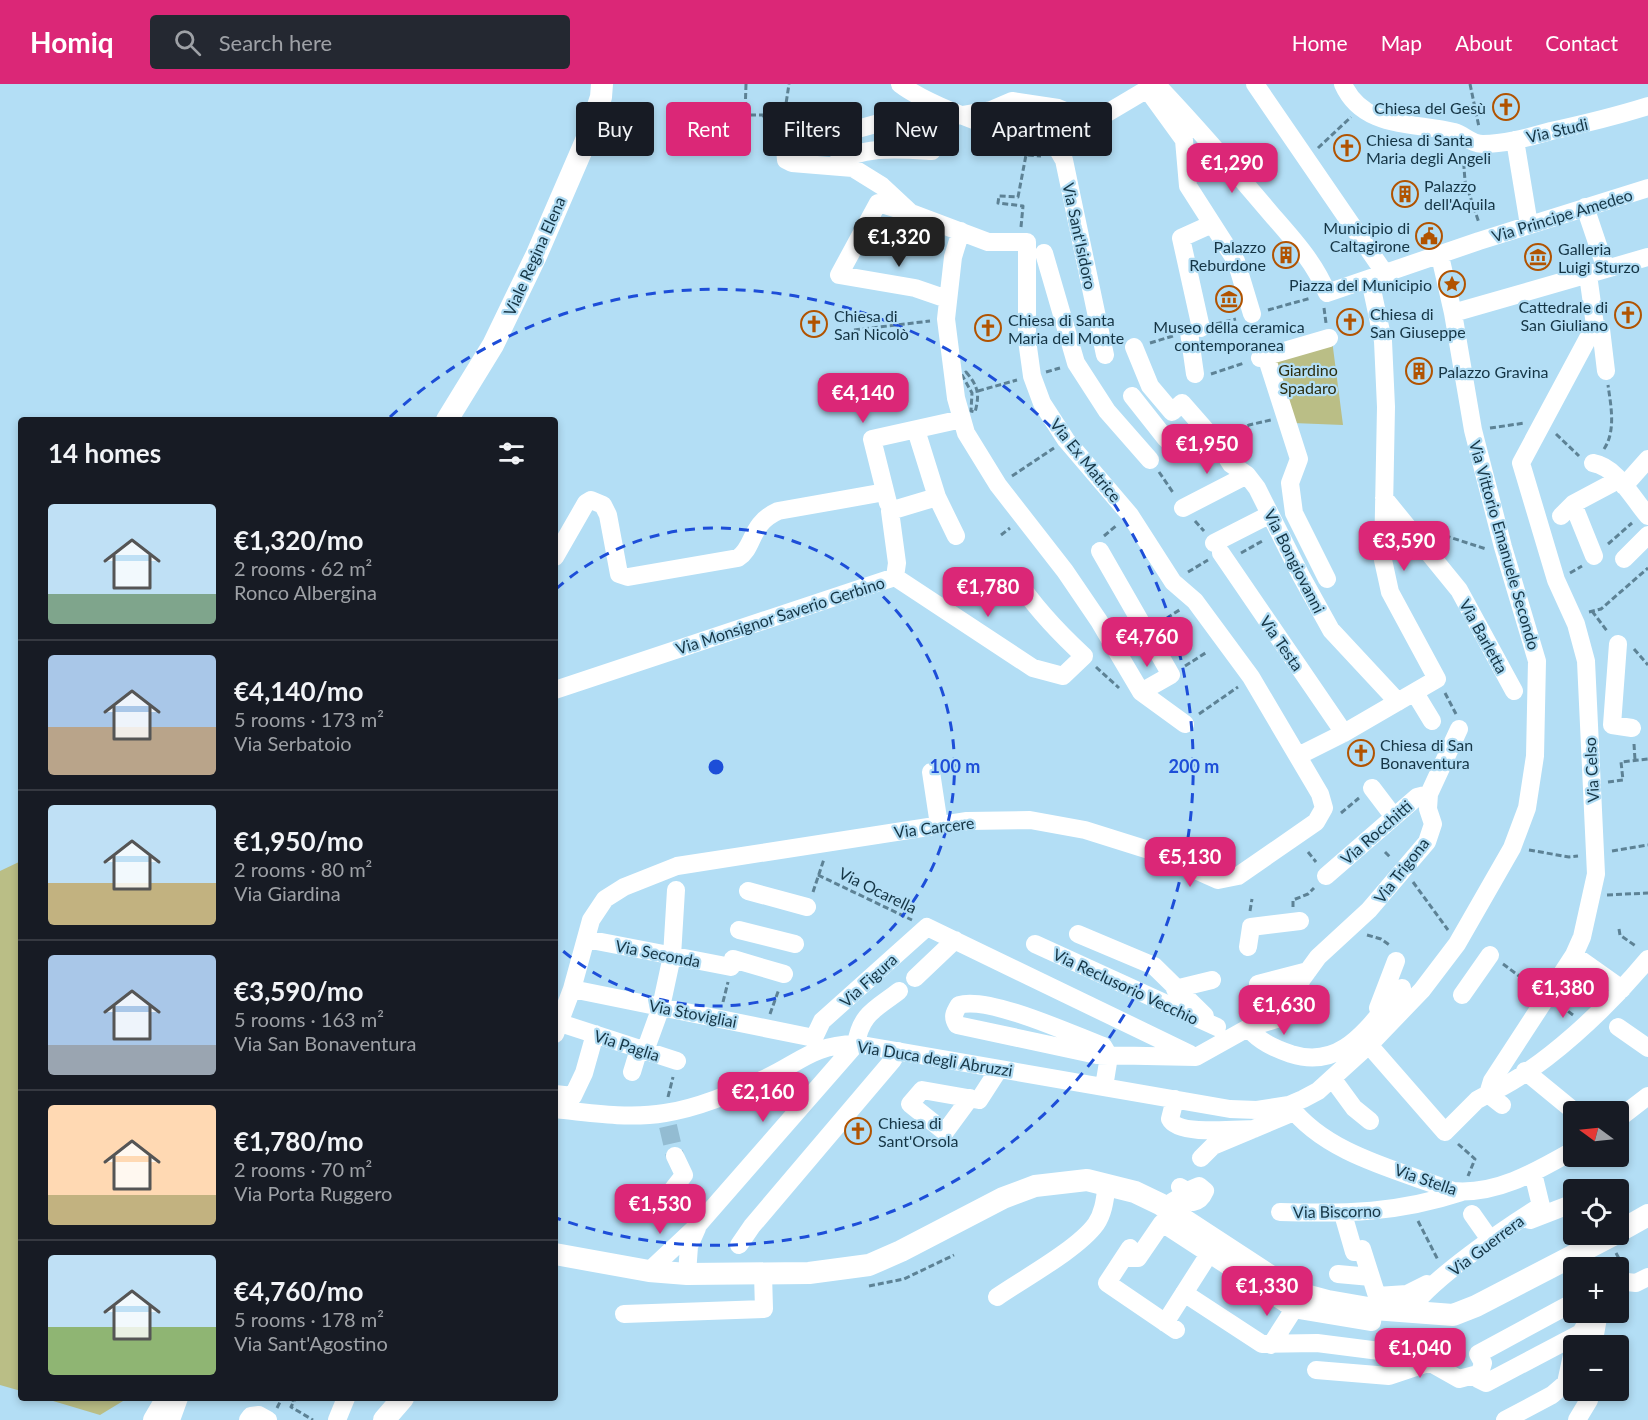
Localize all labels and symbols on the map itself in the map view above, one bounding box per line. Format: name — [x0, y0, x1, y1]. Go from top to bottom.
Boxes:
church icon: Chiesa del Gesù — [1491, 92, 1521, 122]
place label: Chiesa del Gesù — [1374, 98, 1486, 117]
street label: Via Studi — [1524, 114, 1590, 146]
place label: Chiesa di Santa Maria degli Angeli — [1366, 130, 1491, 167]
church icon: Chiesa di Santa Maria degli Angeli — [1332, 133, 1362, 163]
pin: €1,290 — [1183, 143, 1281, 194]
place label: Palazzo dell'Aquila — [1424, 176, 1495, 213]
building icon: Palazzo dell'Aquila — [1390, 179, 1420, 209]
street label: Via Sant'Isidoro — [1059, 181, 1101, 291]
street label: Via Principe Amedeo — [1489, 185, 1635, 245]
street label: Viale Regina Elena — [499, 194, 569, 318]
pin: €1,320 — [850, 217, 948, 268]
place label: Municipio di Caltagirone — [1323, 218, 1410, 255]
public building icon: Municipio di Caltagirone — [1414, 221, 1444, 251]
place label: Palazzo Reburdone — [1189, 237, 1266, 274]
place label: Galleria Luigi Sturzo — [1558, 239, 1640, 276]
building icon: Palazzo Reburdone — [1271, 240, 1301, 270]
museum icon: Galleria Luigi Sturzo — [1523, 242, 1553, 272]
place icon: Piazza del Municipio — [1437, 269, 1467, 299]
place label: Piazza del Municipio — [1289, 275, 1432, 294]
museum icon: Museo della ceramica contemporanea — [1214, 284, 1244, 314]
place label: Cattedrale di San Giuliano — [1518, 297, 1608, 334]
church icon: Cattedrale di San Giuliano — [1613, 300, 1643, 330]
place label: Chiesa di San Giuseppe — [1370, 304, 1466, 341]
place label: Chiesa di San Nicolò — [834, 306, 909, 343]
church icon: Chiesa di San Giuseppe — [1335, 307, 1365, 337]
church icon: Chiesa di San Nicolò — [799, 309, 829, 339]
place label: Chiesa di Santa Maria del Monte — [1008, 310, 1124, 347]
church icon: Chiesa di Santa Maria del Monte — [973, 313, 1003, 343]
place label: Museo della ceramica contemporanea — [1153, 317, 1305, 354]
building icon: Palazzo Gravina — [1404, 356, 1434, 386]
park label: Giardino Spadaro — [1278, 360, 1338, 397]
place label: Palazzo Gravina — [1438, 362, 1549, 381]
pin: €4,140 — [814, 373, 912, 424]
street label: Via Ex Matrice — [1047, 414, 1125, 506]
pin: €1,950 — [1158, 424, 1256, 475]
street label: Via Vittorio Emanuele Secondo — [1466, 438, 1544, 652]
street label: Via Bongiovanni — [1261, 506, 1329, 616]
pin: €3,590 — [1355, 521, 1453, 572]
pin: €1,780 — [939, 567, 1037, 618]
street label: Via Monsignor Saverio Gerbino — [673, 572, 887, 658]
street label: Via Barletta — [1456, 596, 1512, 676]
street label: Via Testa — [1256, 612, 1308, 674]
pin: €4,760 — [1098, 617, 1196, 668]
place label: Chiesa di San Bonaventura — [1380, 735, 1473, 772]
street label: Via Celso — [1580, 737, 1602, 803]
church icon: Chiesa di San Bonaventura — [1346, 738, 1376, 768]
text: 100 m — [930, 755, 980, 777]
text: 200 m — [1169, 755, 1219, 777]
centre of rings — [706, 757, 726, 777]
street label: Via Rocchitti — [1337, 796, 1416, 868]
street label: Via Carcere — [893, 813, 975, 841]
street label: Via Trigona — [1370, 834, 1432, 906]
pin: €5,130 — [1141, 837, 1239, 888]
street label: Via Ocarella — [836, 863, 920, 917]
street label: Via Seconda — [614, 935, 702, 971]
street label: Via Reclusorio Vecchio — [1050, 944, 1202, 1028]
street label: Via Figura — [835, 949, 901, 1011]
pin: €1,380 — [1514, 968, 1612, 1019]
pin: €1,630 — [1235, 985, 1333, 1036]
street label: Via Stovigliai — [647, 995, 739, 1031]
street label: Via Paglia — [592, 1025, 662, 1065]
street label: Via Duca degli Abruzzi — [856, 1036, 1014, 1080]
pin: €2,160 — [714, 1072, 812, 1123]
north arrow — [1563, 1101, 1629, 1167]
place label: Chiesa di Sant'Orsola — [878, 1113, 959, 1150]
church icon: Chiesa di Sant'Orsola — [843, 1116, 873, 1146]
street label: Via Stella — [1392, 1159, 1460, 1199]
pin: €1,530 — [611, 1184, 709, 1235]
street label: Via Biscorno — [1293, 1201, 1381, 1221]
street label: Via Guerrera — [1445, 1211, 1527, 1279]
pin: €1,330 — [1218, 1266, 1316, 1317]
pin: €1,040 — [1371, 1328, 1469, 1379]

